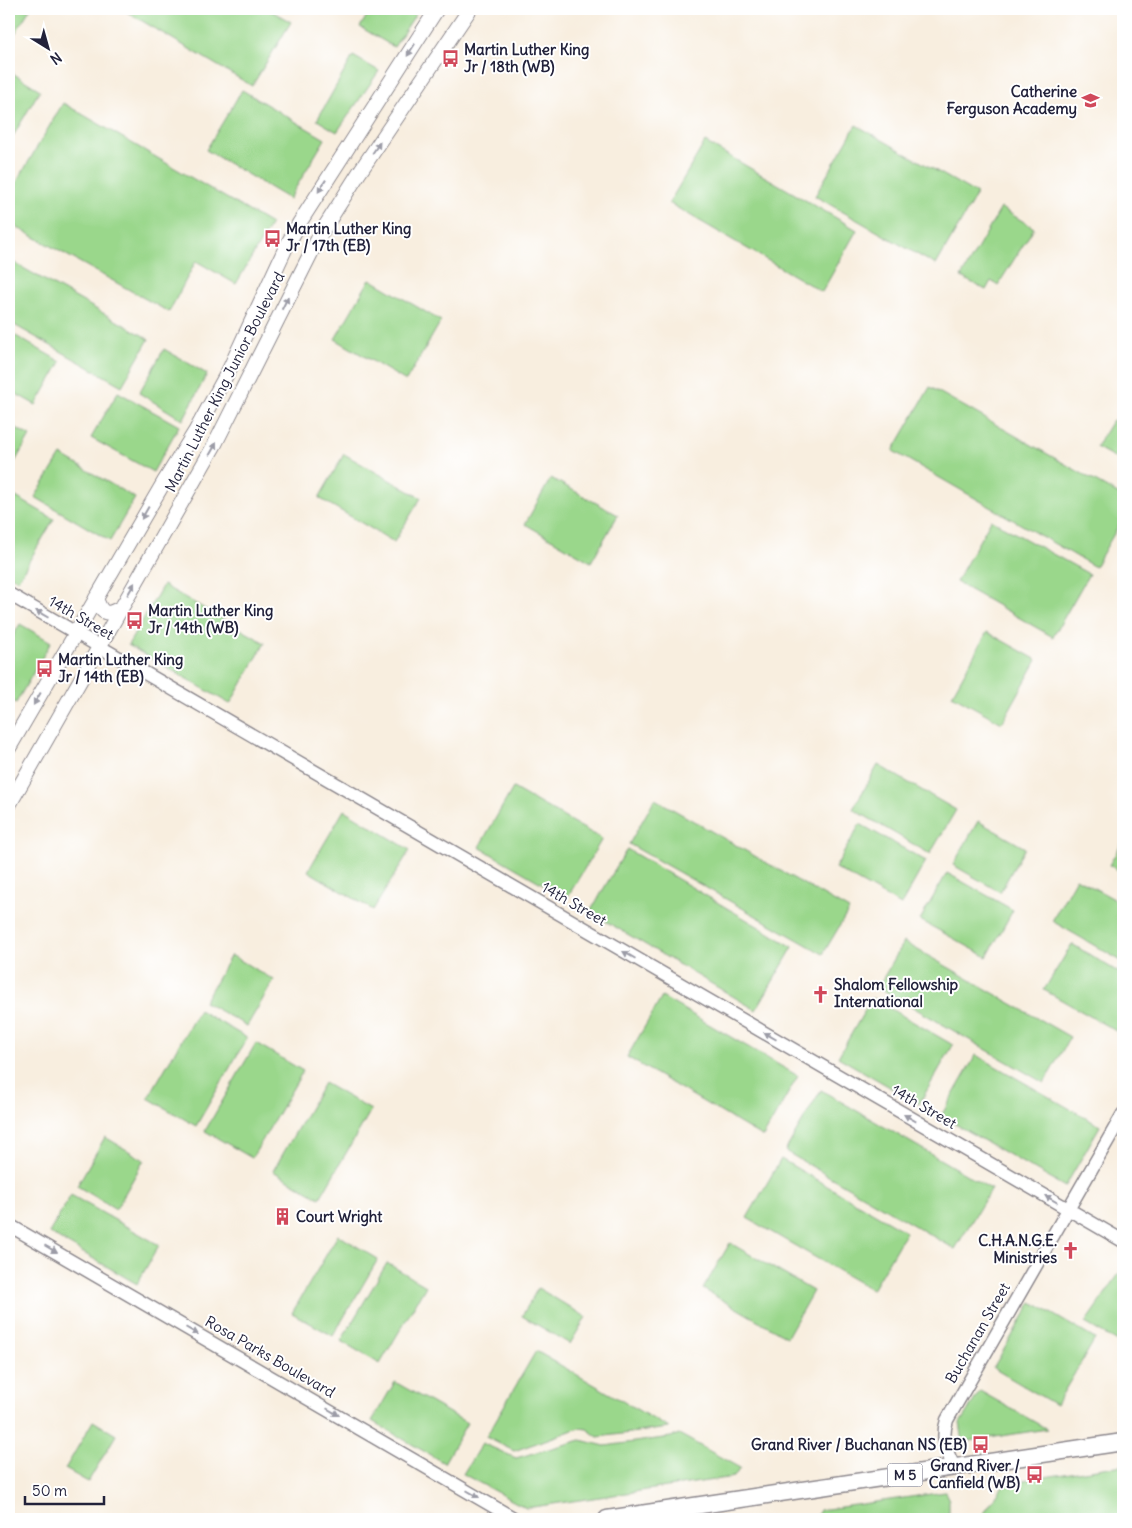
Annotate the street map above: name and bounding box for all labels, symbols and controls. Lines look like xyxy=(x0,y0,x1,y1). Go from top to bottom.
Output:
north arrow xyxy=(22,22,72,72)
place label: Martin Luther King Jr / 18th (WB) xyxy=(464,40,589,77)
one-way arrow xyxy=(406,43,416,57)
text: N xyxy=(47,48,65,68)
bus stop icon: Martin Luther King Jr / 18th (WB) xyxy=(440,49,460,69)
place label: Catherine Ferguson Academy xyxy=(947,82,1077,119)
school or university icon: Catherine Ferguson Academy xyxy=(1081,91,1101,111)
one-way arrow xyxy=(371,141,381,155)
one-way arrow xyxy=(318,180,327,193)
place label: Martin Luther King Jr / 17th (EB) xyxy=(286,219,411,256)
bus stop icon: Martin Luther King Jr / 17th (EB) xyxy=(262,228,282,248)
street label: Martin Luther King Junior Boulevard xyxy=(161,268,289,495)
one-way arrow xyxy=(281,296,289,310)
one-way arrow xyxy=(209,441,217,456)
one-way arrow xyxy=(141,507,150,520)
one-way arrow xyxy=(127,583,136,596)
street label: 14th Street xyxy=(45,591,117,644)
place label: Martin Luther King Jr / 14th (WB) xyxy=(148,601,273,638)
one-way arrow xyxy=(36,609,49,618)
bus stop icon: Martin Luther King Jr / 14th (WB) xyxy=(124,610,144,630)
place label: Martin Luther King Jr / 14th (EB) xyxy=(58,650,183,687)
bus stop icon: Martin Luther King Jr / 14th (EB) xyxy=(34,659,54,679)
one-way arrow xyxy=(33,693,42,706)
street label: 14th Street xyxy=(538,877,610,930)
one-way arrow xyxy=(622,951,636,959)
place label: Shalom Fellowship International xyxy=(834,975,959,1011)
church icon: Shalom Fellowship International xyxy=(810,984,830,1004)
one-way arrow xyxy=(763,1032,776,1041)
street label: 14th Street xyxy=(888,1080,960,1133)
one-way arrow xyxy=(903,1114,918,1122)
one-way arrow xyxy=(1044,1195,1057,1204)
building icon: Court Wright xyxy=(272,1207,292,1227)
place label: Court Wright xyxy=(296,1207,383,1227)
place label: C.H.A.N.G.E. Ministries xyxy=(978,1231,1057,1267)
church icon: C.H.A.N.G.E. Ministries xyxy=(1061,1240,1081,1260)
one-way arrow xyxy=(44,1245,58,1254)
street label: Buchanan Street xyxy=(941,1279,1014,1386)
street label: Rosa Parks Boulevard xyxy=(202,1312,339,1402)
one-way arrow xyxy=(185,1326,198,1335)
one-way arrow xyxy=(326,1407,339,1416)
place label: Grand River / Buchanan NS (EB) xyxy=(751,1435,967,1455)
bus stop icon: Grand River / Buchanan NS (EB) xyxy=(971,1435,991,1455)
place label: Grand River / Canfield (WB) xyxy=(929,1456,1020,1493)
road number: M 5 xyxy=(888,1464,922,1486)
bus stop icon: Grand River / Canfield (WB) xyxy=(1024,1465,1044,1485)
scale bar xyxy=(25,1473,104,1505)
text: 50 m xyxy=(32,1481,67,1500)
one-way arrow xyxy=(466,1490,479,1499)

